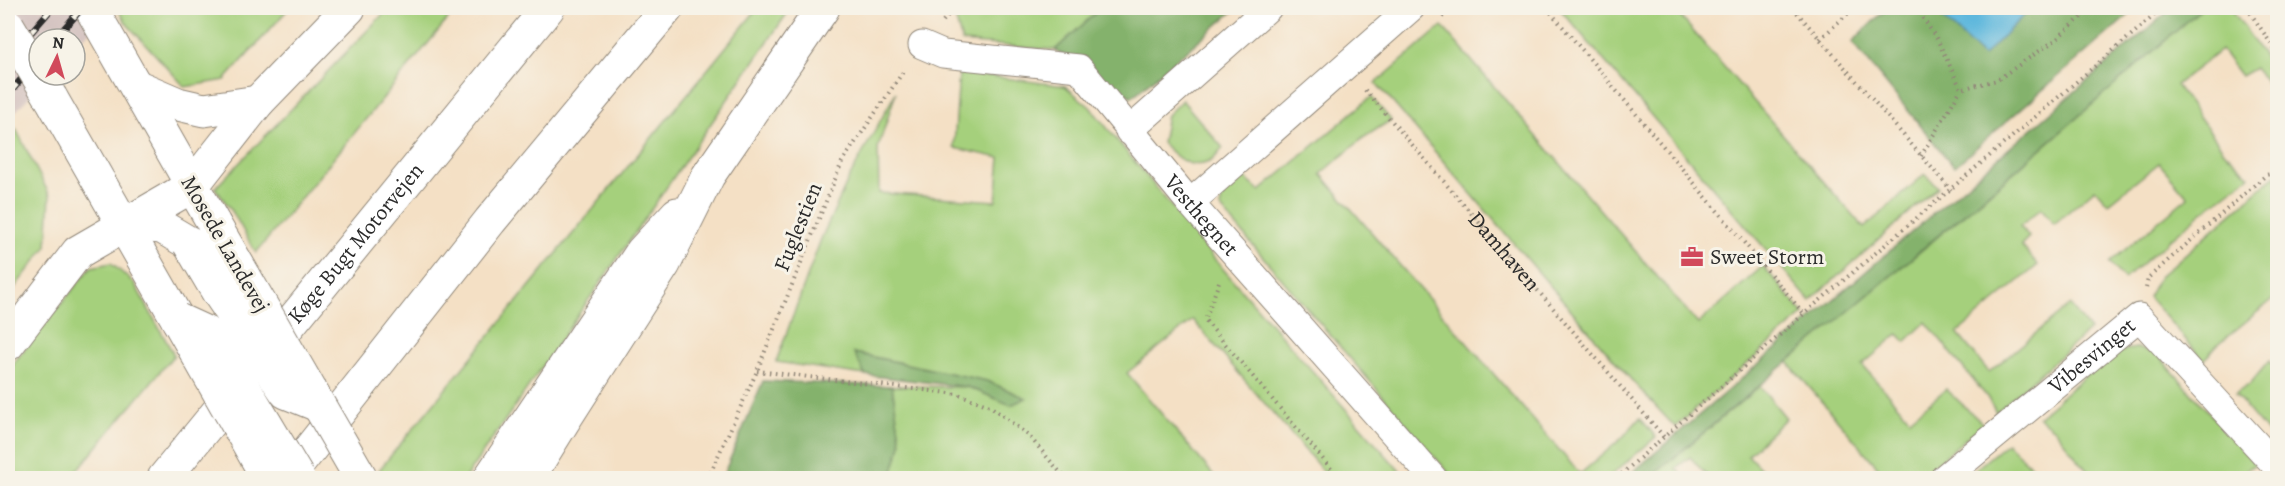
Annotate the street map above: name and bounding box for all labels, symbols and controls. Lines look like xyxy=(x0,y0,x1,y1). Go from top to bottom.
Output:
north arrow xyxy=(27,27,87,87)
text: N xyxy=(51,32,65,55)
street label: Køge Bugt Motorvejen xyxy=(281,156,431,330)
street label: Vesthegnet xyxy=(1157,167,1245,263)
street label: Mosede Landevej xyxy=(174,170,276,318)
street label: Fuglestien xyxy=(767,178,829,276)
street label: Damhaven xyxy=(1461,205,1547,298)
place label: Sweet Storm xyxy=(1710,242,1824,272)
office icon: Sweet Storm xyxy=(1679,244,1705,270)
street label: Vibesvinget xyxy=(2041,311,2142,401)

